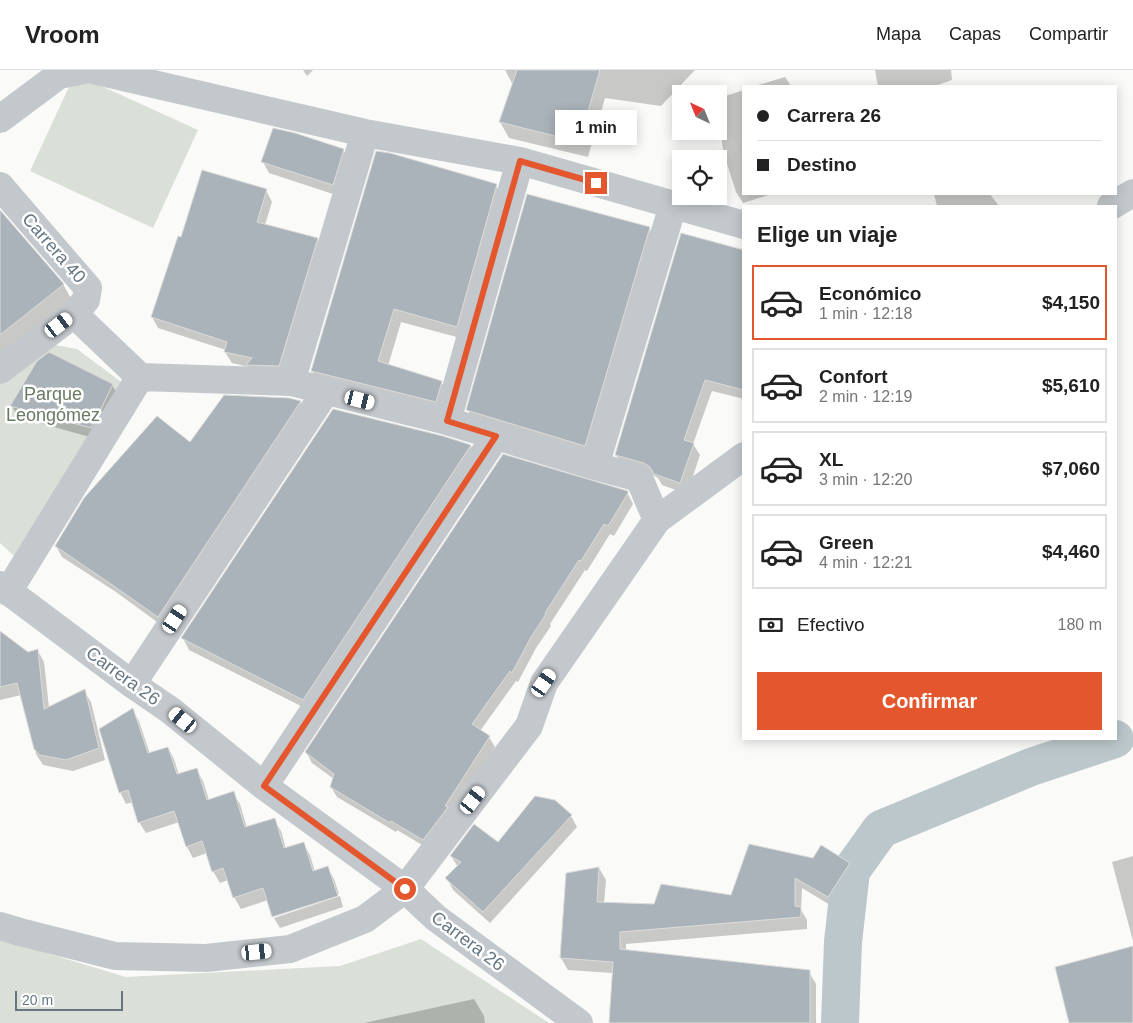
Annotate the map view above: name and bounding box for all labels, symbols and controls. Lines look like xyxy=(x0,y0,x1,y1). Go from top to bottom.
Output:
text: Vroom xyxy=(25,21,100,48)
text: Mapa xyxy=(876,24,921,44)
text: Capas xyxy=(949,24,1001,44)
text: Compartir xyxy=(1029,24,1108,44)
north arrow xyxy=(672,85,728,140)
map controls xyxy=(672,85,727,205)
text: Carrera 26 xyxy=(787,105,881,126)
callout: 1 min xyxy=(555,111,637,146)
text: 1 min xyxy=(575,119,617,136)
button: locate xyxy=(672,150,727,205)
text: Destino xyxy=(787,154,857,175)
route end xyxy=(585,172,607,194)
street label: Carrera 40 xyxy=(18,209,90,287)
text: Elige un viaje xyxy=(757,222,898,247)
icon: car xyxy=(759,280,804,325)
text: Económico xyxy=(819,283,921,304)
text: $4,150 xyxy=(1042,292,1100,313)
text: 1 min · 12:18 xyxy=(819,305,912,322)
car xyxy=(42,310,75,340)
icon: car xyxy=(759,363,804,408)
text: Confort xyxy=(819,366,888,387)
text: $5,610 xyxy=(1042,375,1100,396)
park label: Parque Leongómez xyxy=(6,384,100,425)
text: 2 min · 12:19 xyxy=(819,388,912,405)
car xyxy=(343,389,376,411)
icon: car xyxy=(759,446,804,491)
text: XL xyxy=(819,449,843,470)
text: $7,060 xyxy=(1042,458,1100,479)
text: 3 min · 12:20 xyxy=(819,471,912,488)
icon: car xyxy=(759,529,804,574)
text: Green xyxy=(819,532,874,553)
text: $4,460 xyxy=(1042,541,1100,562)
text: 4 min · 12:21 xyxy=(819,554,912,571)
car xyxy=(160,602,189,636)
icon: cash xyxy=(757,611,785,639)
text: Efectivo xyxy=(797,614,865,635)
text: 180 m xyxy=(1058,616,1102,633)
street label: Carrera 26 xyxy=(82,643,164,709)
car xyxy=(529,666,558,700)
button: Confirmar xyxy=(757,672,1102,730)
car xyxy=(166,705,199,735)
car xyxy=(457,784,488,816)
route start xyxy=(394,878,416,900)
street label: Carrera 26 xyxy=(428,907,508,975)
car xyxy=(241,943,272,961)
scale bar xyxy=(15,988,122,1011)
text: 20 m xyxy=(22,992,53,1008)

